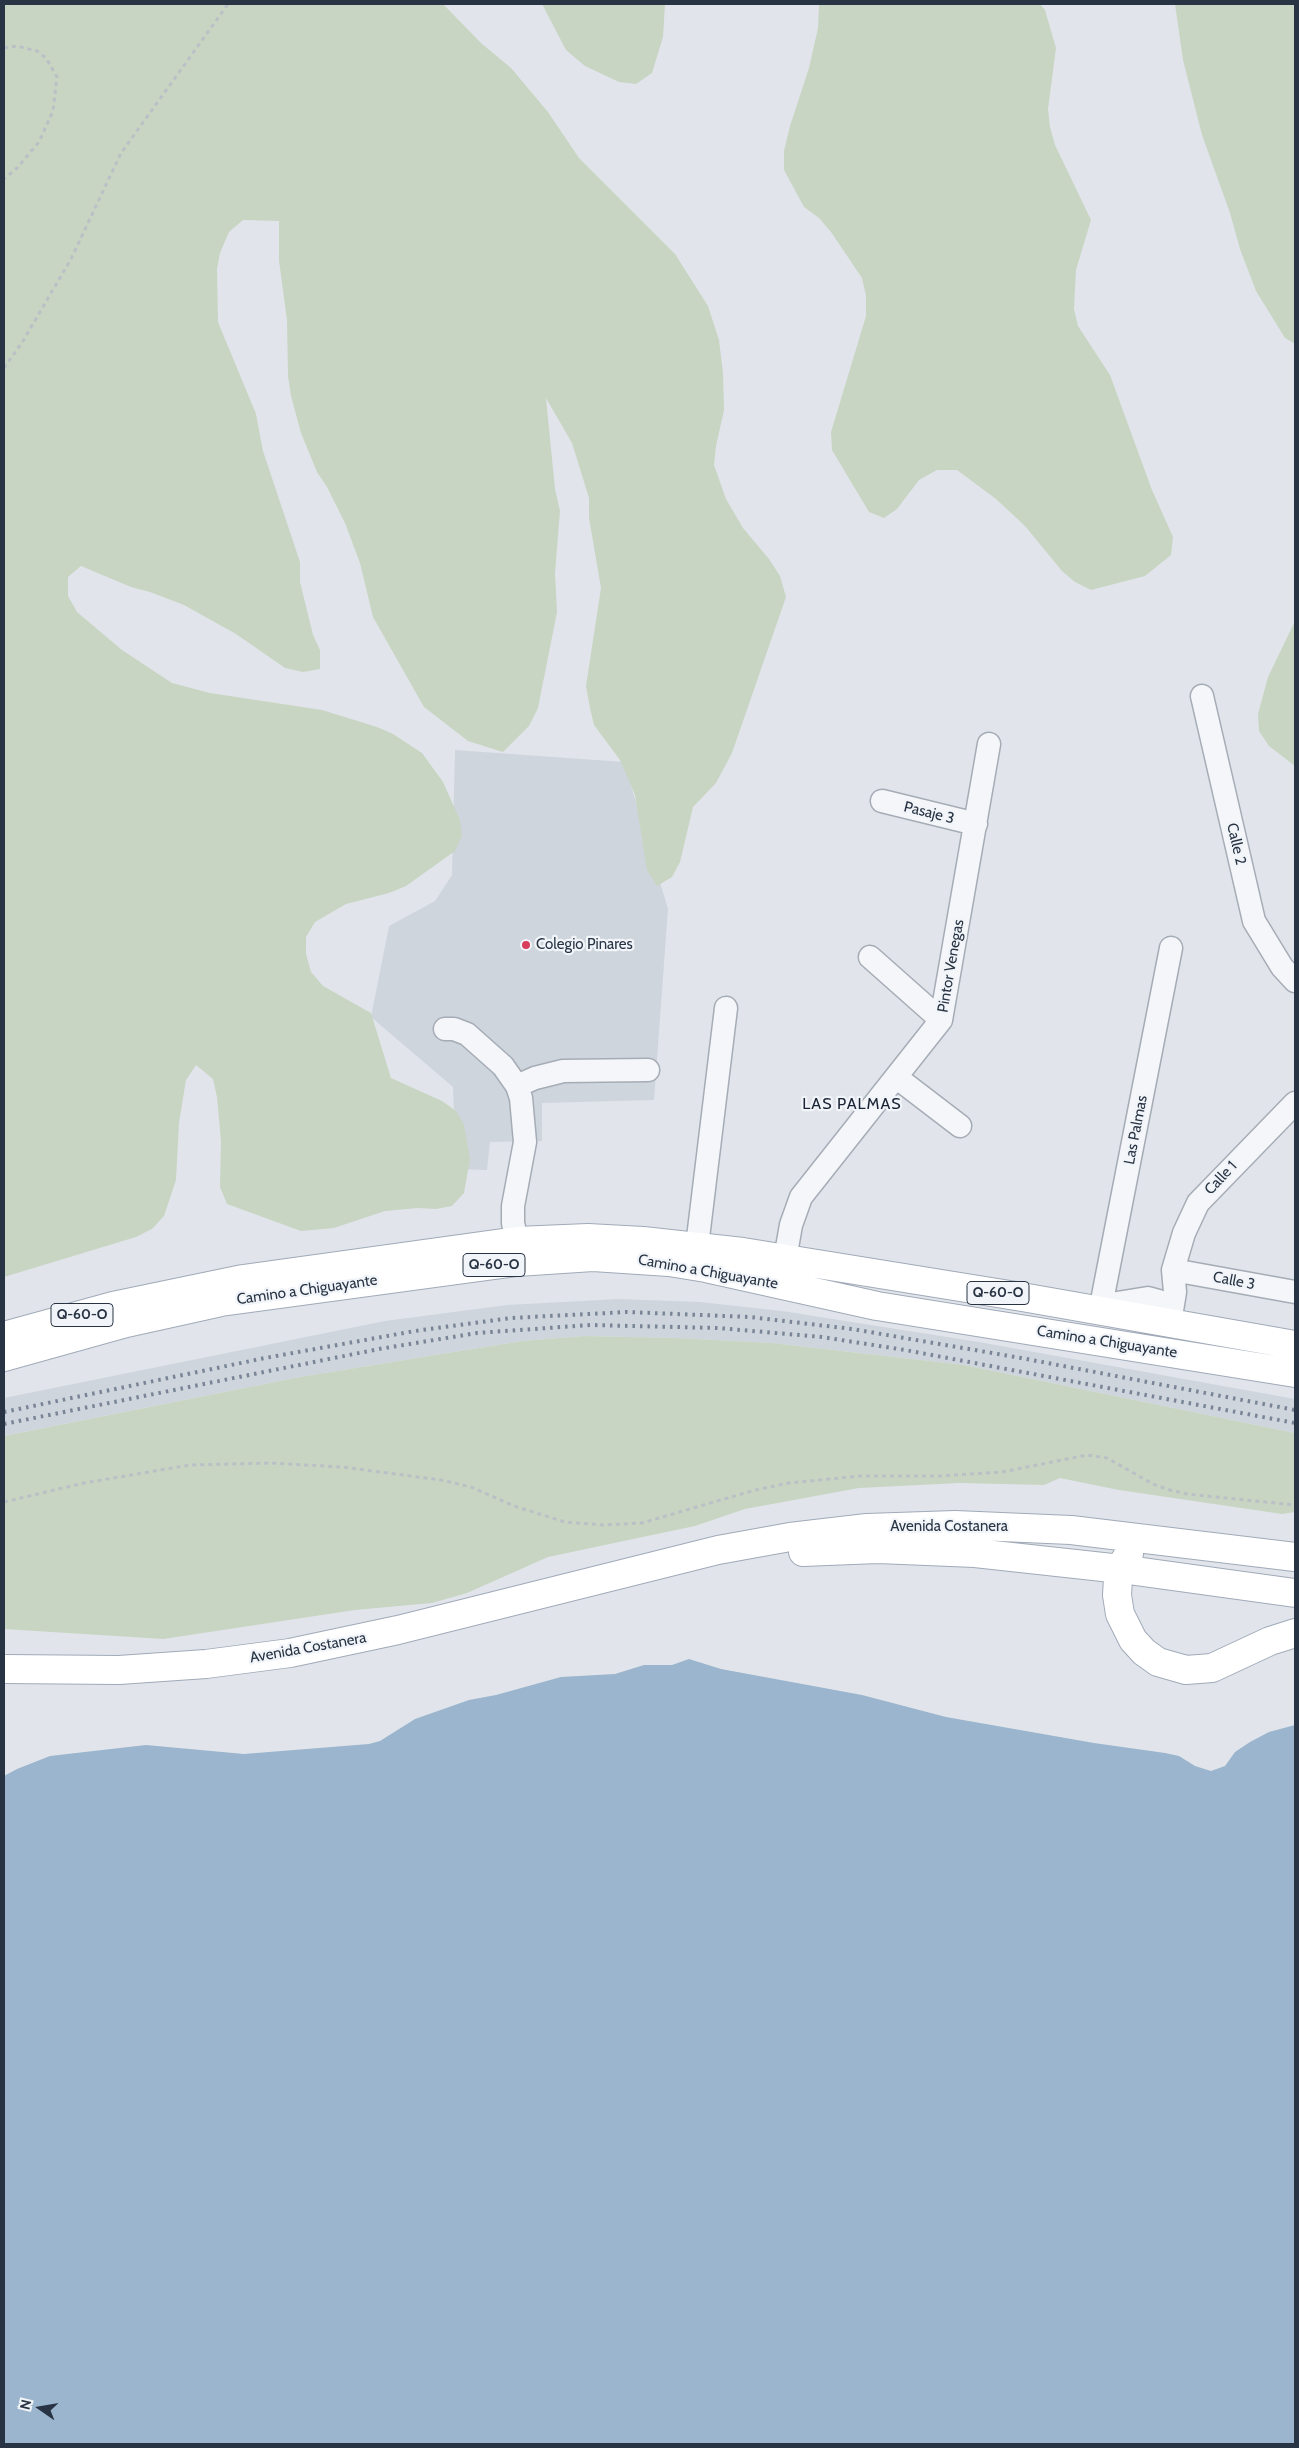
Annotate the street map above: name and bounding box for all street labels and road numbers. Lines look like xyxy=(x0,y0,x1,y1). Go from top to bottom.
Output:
street label: Pasaje 3 xyxy=(902,798,956,828)
street label: Calle 2 xyxy=(1222,821,1250,867)
street label: Pintor Venegas xyxy=(934,918,968,1014)
street label: Las Palmas xyxy=(1120,1094,1152,1166)
street label: Calle 1 xyxy=(1201,1157,1241,1199)
street label: Camino a Chiguayante xyxy=(637,1251,779,1293)
road number: Q-60-O xyxy=(463,1254,525,1276)
street label: Calle 3 xyxy=(1211,1268,1257,1294)
street label: Camino a Chiguayante xyxy=(236,1271,378,1309)
road number: Q-60-O xyxy=(967,1282,1029,1305)
road number: Q-60-O xyxy=(51,1304,113,1326)
street label: Camino a Chiguayante xyxy=(1036,1322,1178,1362)
street label: Avenida Costanera xyxy=(890,1518,1008,1536)
street label: Avenida Costanera xyxy=(248,1629,368,1667)

